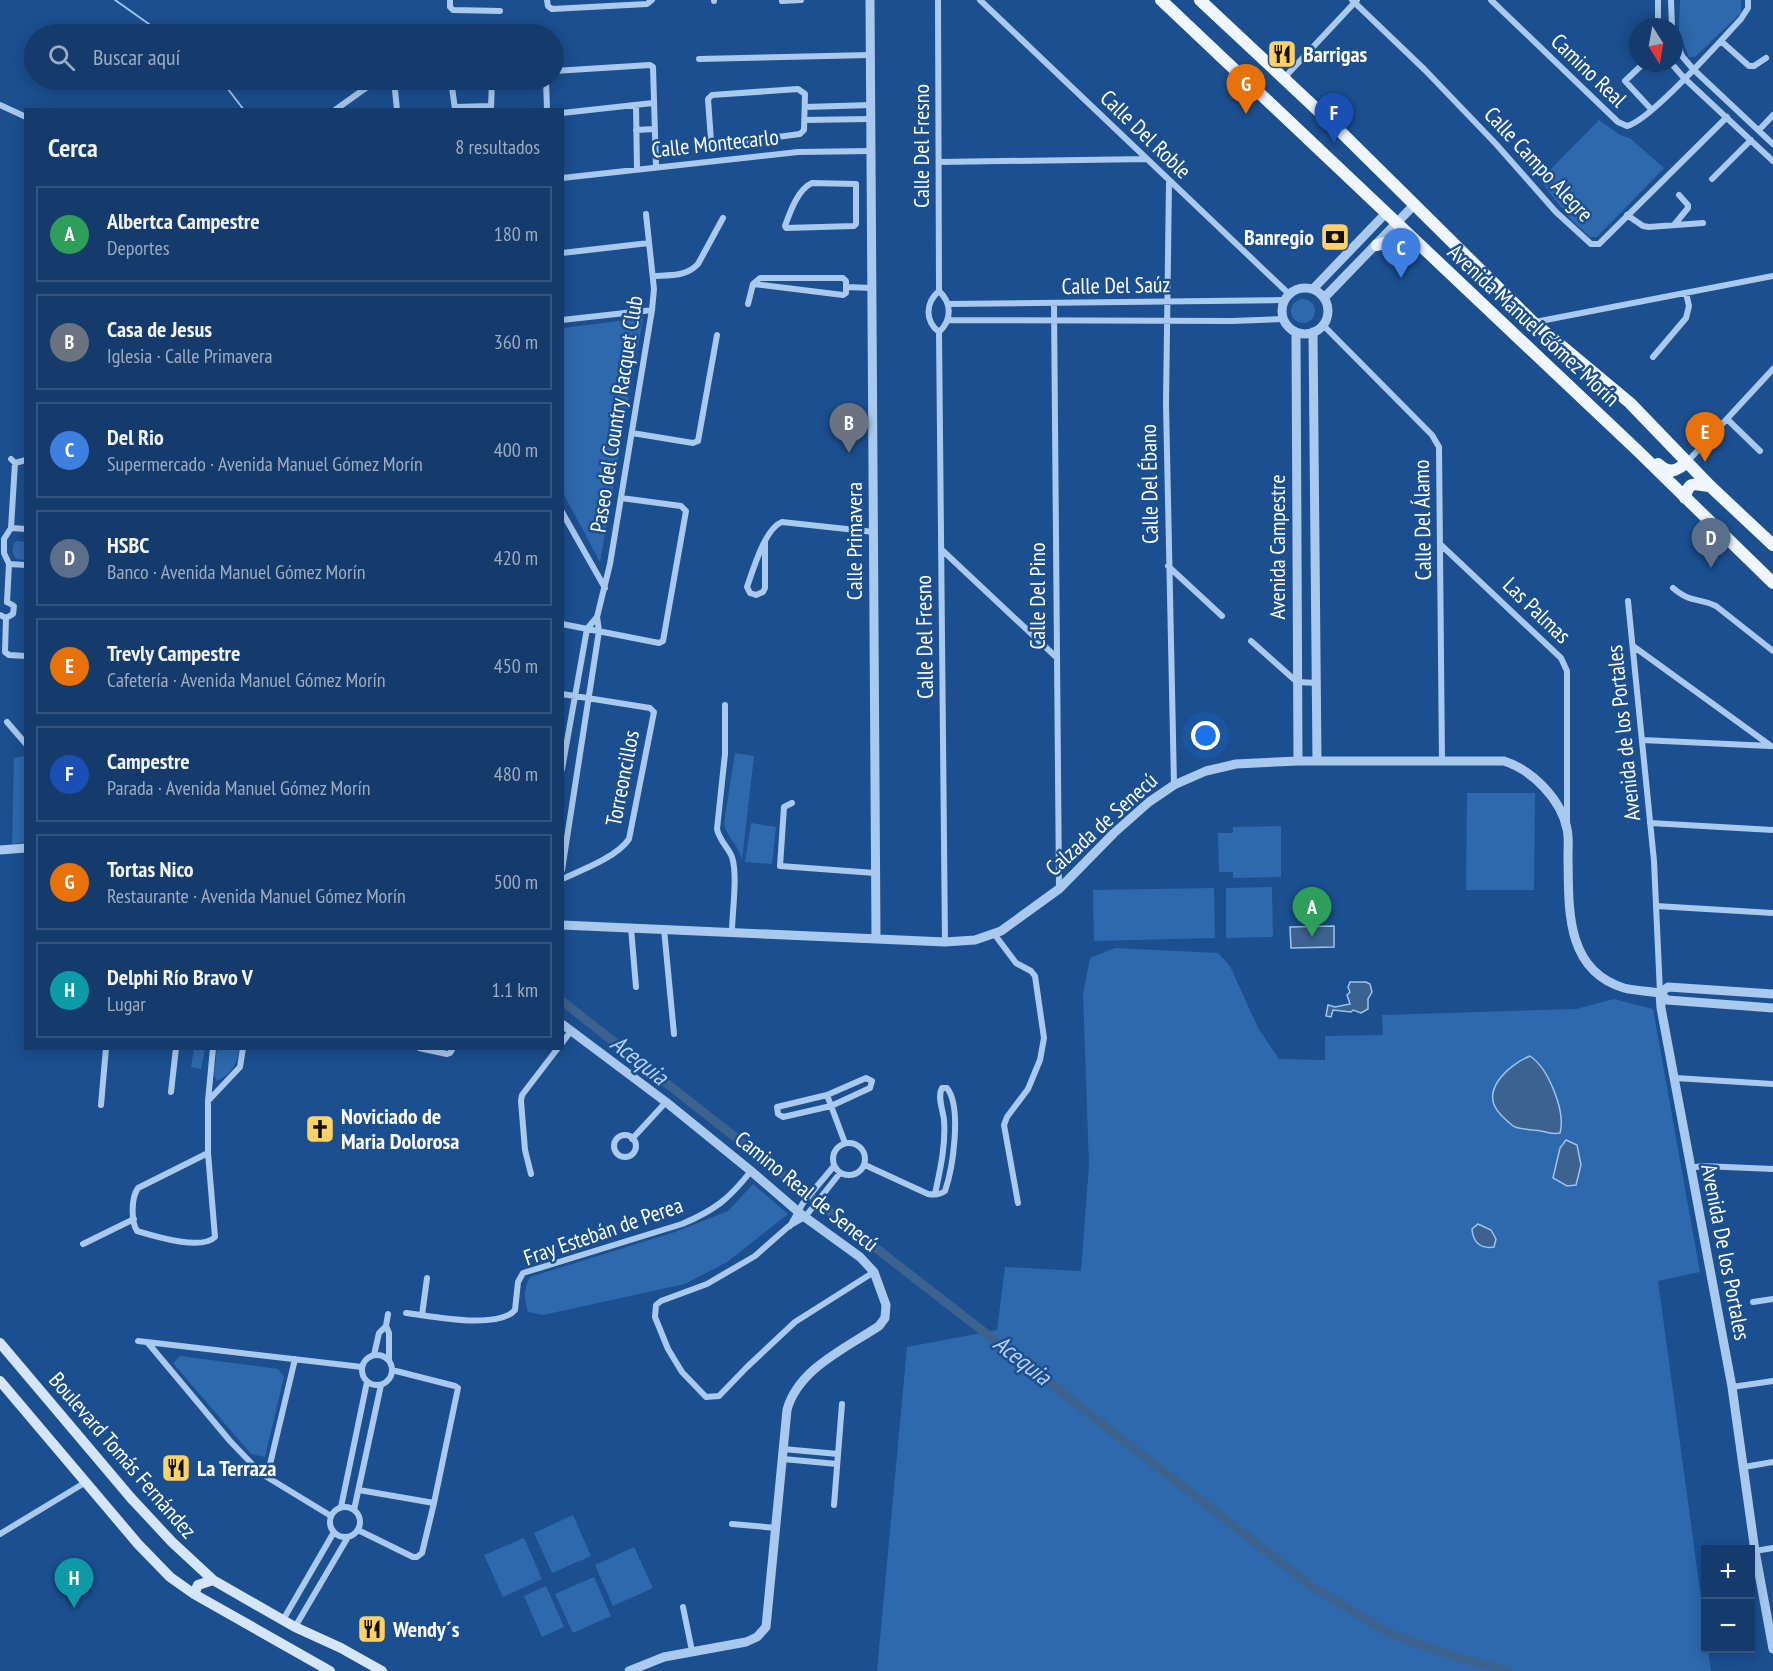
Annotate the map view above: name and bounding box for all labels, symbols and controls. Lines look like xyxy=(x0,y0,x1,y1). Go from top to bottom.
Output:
north arrow xyxy=(1629,18,1683,72)
search box xyxy=(24,24,564,90)
street label: Camino Real xyxy=(1545,27,1633,113)
restaurant icon: Barrigas xyxy=(1266,38,1298,70)
place label: Barrigas xyxy=(1303,40,1368,68)
icon: search xyxy=(45,41,78,74)
text: Buscar aquí xyxy=(93,43,180,71)
pin: G xyxy=(1226,64,1266,114)
street label: Calle Del Fresno xyxy=(907,84,935,208)
street label: Calle Del Roble xyxy=(1095,84,1197,184)
pin: F xyxy=(1314,94,1354,143)
street label: Calle Campo Alegre xyxy=(1478,100,1600,228)
street label: Calle Montecarlo xyxy=(650,122,780,164)
text: Cerca xyxy=(48,131,98,164)
text: 8 resultados xyxy=(455,134,540,160)
text: Albertca Campestre xyxy=(107,207,260,235)
text: A xyxy=(64,221,75,247)
text: 180 m xyxy=(494,221,538,247)
bank icon: Banregio xyxy=(1319,221,1351,253)
place label: Banregio xyxy=(1244,223,1314,251)
pin: C xyxy=(1382,228,1420,278)
text: Deportes xyxy=(107,235,169,261)
street label: Avenida Manuel Gómez Morín xyxy=(1442,238,1626,412)
street label: Calle Del Saúz xyxy=(1061,270,1171,300)
street label: Paseo del Country Racquet Club xyxy=(583,294,649,534)
text: Casa de Jesus xyxy=(107,315,212,343)
text: B xyxy=(65,329,74,355)
text: 360 m xyxy=(494,329,538,355)
text: Iglesia · Calle Primavera xyxy=(107,343,273,369)
pin: B xyxy=(830,404,868,453)
pin: E xyxy=(1686,412,1724,462)
text: Del Rio xyxy=(107,423,164,451)
street label: Calle Del Ébano xyxy=(1134,424,1164,544)
text: C xyxy=(65,437,74,463)
text: 400 m xyxy=(494,437,538,463)
text: Supermercado · Avenida Manuel Gómez Morín xyxy=(107,451,423,477)
street label: Calle Del Álamo xyxy=(1407,459,1437,581)
street label: Avenida Campestre xyxy=(1263,475,1291,619)
street label: Calle Primavera xyxy=(840,482,868,600)
pin: D xyxy=(1692,518,1730,568)
text: HSBC xyxy=(107,531,149,559)
street label: Calle Del Pino xyxy=(1023,543,1051,649)
text: D xyxy=(64,545,75,571)
text: 420 m xyxy=(494,545,538,571)
text: Banco · Avenida Manuel Gómez Morín xyxy=(107,559,366,585)
street label: Las Palmas xyxy=(1497,571,1577,649)
street label: Calle Del Fresno xyxy=(909,575,939,699)
text: Trevly Campestre xyxy=(107,639,240,667)
street label: Avenida de los Portales xyxy=(1600,644,1646,822)
text: E xyxy=(65,653,74,679)
text: 450 m xyxy=(494,653,538,679)
text: Cafetería · Avenida Manuel Gómez Morín xyxy=(107,667,386,693)
your location xyxy=(1191,721,1220,750)
street label: Torreoncillos xyxy=(599,728,645,828)
text: Campestre xyxy=(107,747,190,775)
text: F xyxy=(65,761,74,787)
text: 480 m xyxy=(494,761,538,787)
street label: Calzada de Senecú xyxy=(1039,766,1163,882)
text: Parada · Avenida Manuel Gómez Morín xyxy=(107,775,371,801)
text: Tortas Nico xyxy=(107,855,194,883)
text: G xyxy=(64,869,75,895)
text: 500 m xyxy=(494,869,538,895)
text: Restaurante · Avenida Manuel Gómez Morín xyxy=(107,883,406,909)
pin: A xyxy=(1292,888,1332,937)
text: Delphi Río Bravo V xyxy=(107,963,253,991)
text: H xyxy=(64,977,75,1003)
text: 1.1 km xyxy=(491,977,538,1003)
text: Lugar xyxy=(107,991,146,1017)
water label: Acequia xyxy=(604,1028,675,1093)
place label: Noviciado de Maria Dolorosa xyxy=(341,1102,459,1155)
church icon: Noviciado de Maria Dolorosa xyxy=(304,1113,336,1145)
street label: Camino Real de Senecú xyxy=(730,1125,884,1257)
street label: Avenida De los Portales xyxy=(1695,1162,1757,1342)
street label: Fray Estebán de Perea xyxy=(520,1191,686,1271)
water label: Acequia xyxy=(987,1328,1058,1393)
street label: Boulevard Tomás Fernández xyxy=(43,1366,203,1544)
restaurant icon: La Terraza xyxy=(160,1452,192,1484)
place label: La Terraza xyxy=(197,1454,276,1482)
map controls xyxy=(1701,1545,1755,1653)
button: + xyxy=(1701,1545,1755,1599)
pin: H xyxy=(54,1558,94,1608)
button: − xyxy=(1701,1599,1755,1653)
restaurant icon: Wendy´s xyxy=(356,1613,388,1645)
place label: Wendy´s xyxy=(392,1615,460,1643)

